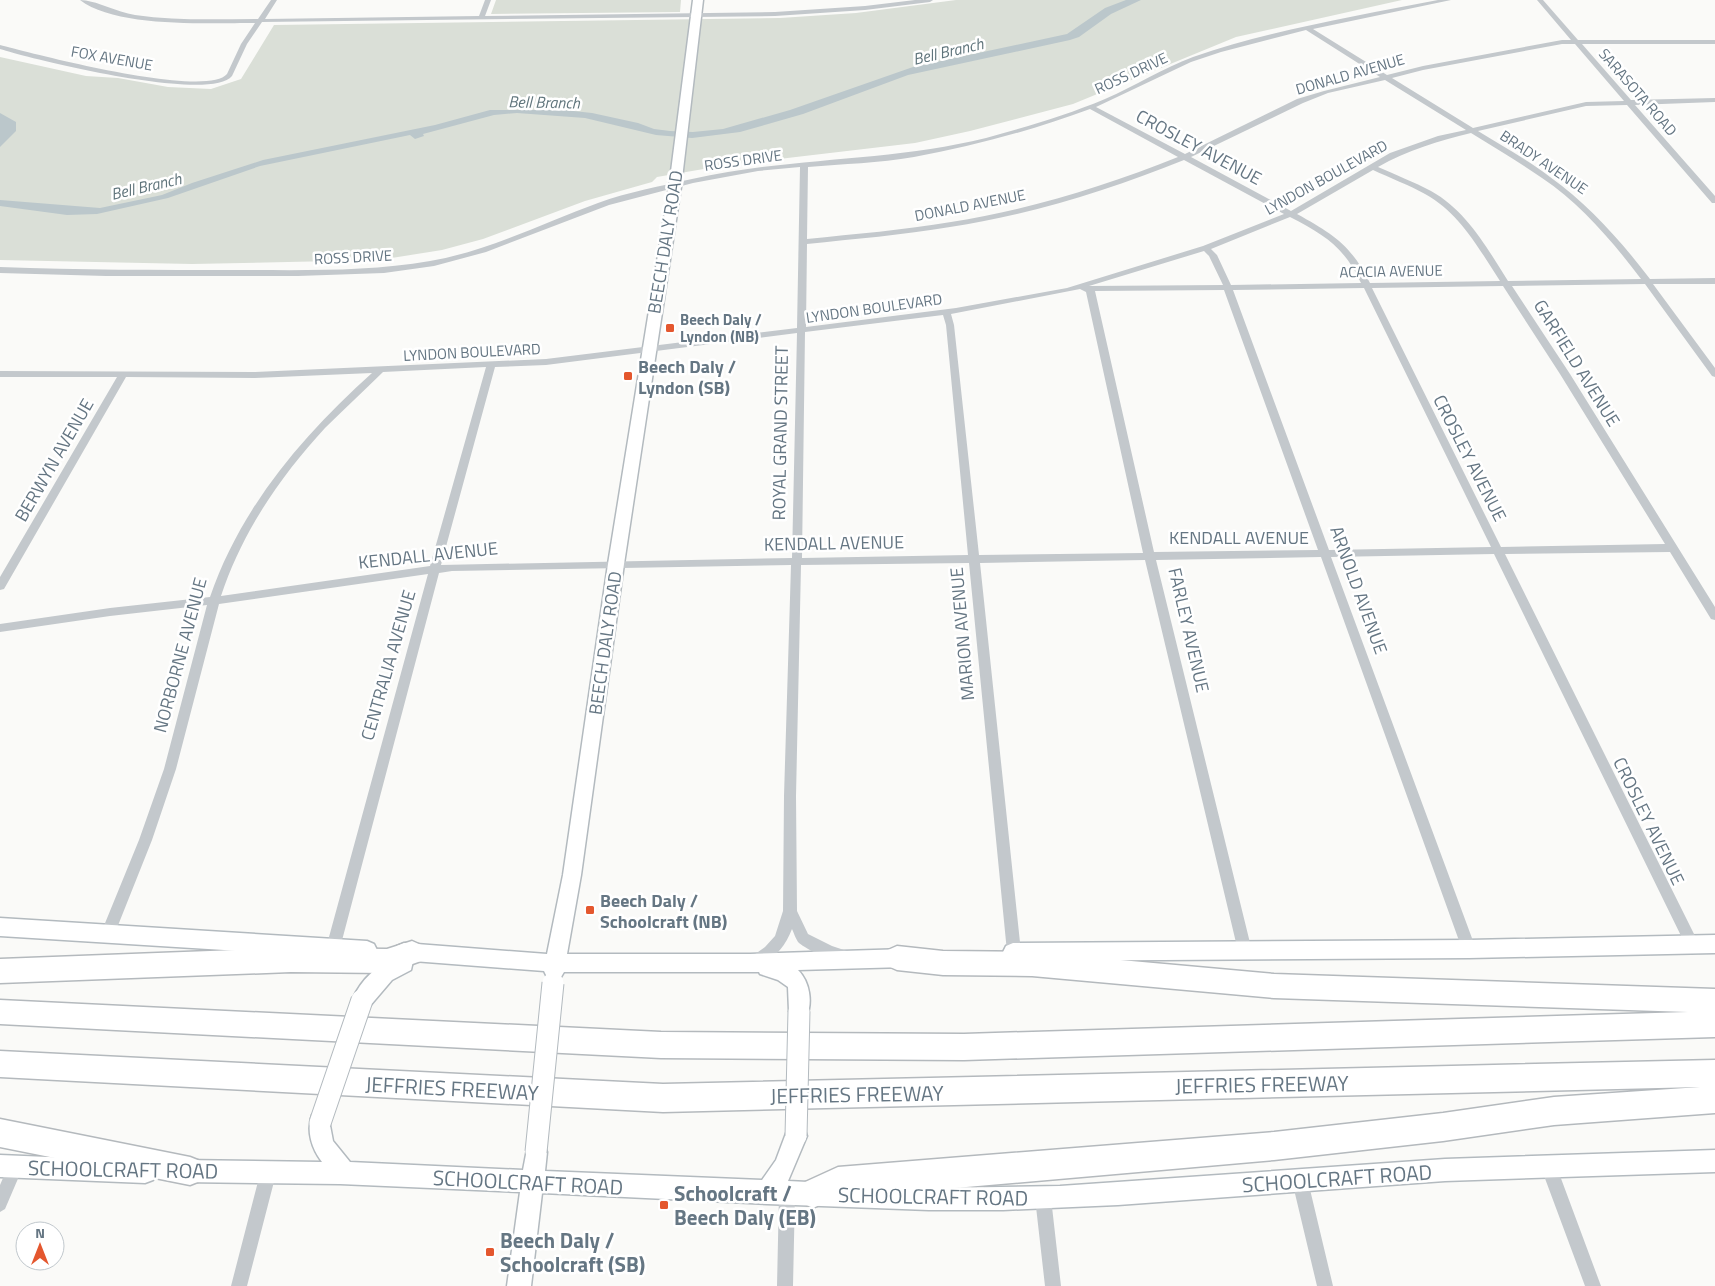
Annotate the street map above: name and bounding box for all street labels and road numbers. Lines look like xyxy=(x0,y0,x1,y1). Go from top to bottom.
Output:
street label: FOX AVENUE xyxy=(69,39,155,77)
street label: SARASOTA ROAD xyxy=(1593,43,1683,141)
street label: ROSS DRIVE xyxy=(1091,46,1171,100)
street label: DONALD AVENUE xyxy=(1293,47,1407,101)
street label: CROSLEY AVENUE xyxy=(1131,102,1267,192)
street label: BRADY AVENUE xyxy=(1495,124,1593,200)
street label: LYNDON BOULEVARD xyxy=(1260,134,1392,220)
street label: ROSS DRIVE xyxy=(703,143,783,177)
street label: BEECH DALY ROAD xyxy=(640,168,690,316)
street label: DONALD AVENUE xyxy=(913,183,1027,227)
street label: ROSS DRIVE xyxy=(313,243,393,271)
street label: ACACIA AVENUE xyxy=(1339,259,1443,283)
street label: LYNDON BOULEVARD xyxy=(804,287,944,329)
street label: GARFIELD AVENUE xyxy=(1527,294,1627,432)
street label: LYNDON BOULEVARD xyxy=(403,337,541,367)
street label: ROYAL GRAND STREET xyxy=(765,345,795,521)
street label: CROSLEY AVENUE xyxy=(1426,390,1514,526)
street label: BERWYN AVENUE xyxy=(8,393,100,527)
street label: ARNOLD AVENUE xyxy=(1323,522,1395,658)
street label: KENDALL AVENUE xyxy=(1169,524,1309,551)
street label: KENDALL AVENUE xyxy=(764,528,904,558)
street label: KENDALL AVENUE xyxy=(357,534,499,576)
street label: FARLEY AVENUE xyxy=(1162,565,1216,695)
street label: MARION AVENUE xyxy=(943,566,981,702)
street label: BEECH DALY ROAD xyxy=(582,570,628,716)
street label: NORBORNE AVENUE xyxy=(146,574,214,736)
street label: CENTRALIA AVENUE xyxy=(354,587,422,743)
street label: CROSLEY AVENUE xyxy=(1606,753,1692,889)
street label: JEFFRIES FREEWAY xyxy=(1175,1066,1350,1102)
street label: JEFFRIES FREEWAY xyxy=(364,1067,540,1109)
street label: JEFFRIES FREEWAY xyxy=(770,1076,945,1112)
street label: SCHOOLCRAFT ROAD xyxy=(27,1151,219,1187)
street label: SCHOOLCRAFT ROAD xyxy=(1241,1155,1433,1201)
street label: SCHOOLCRAFT ROAD xyxy=(432,1161,624,1203)
street label: SCHOOLCRAFT ROAD xyxy=(837,1178,1029,1214)

